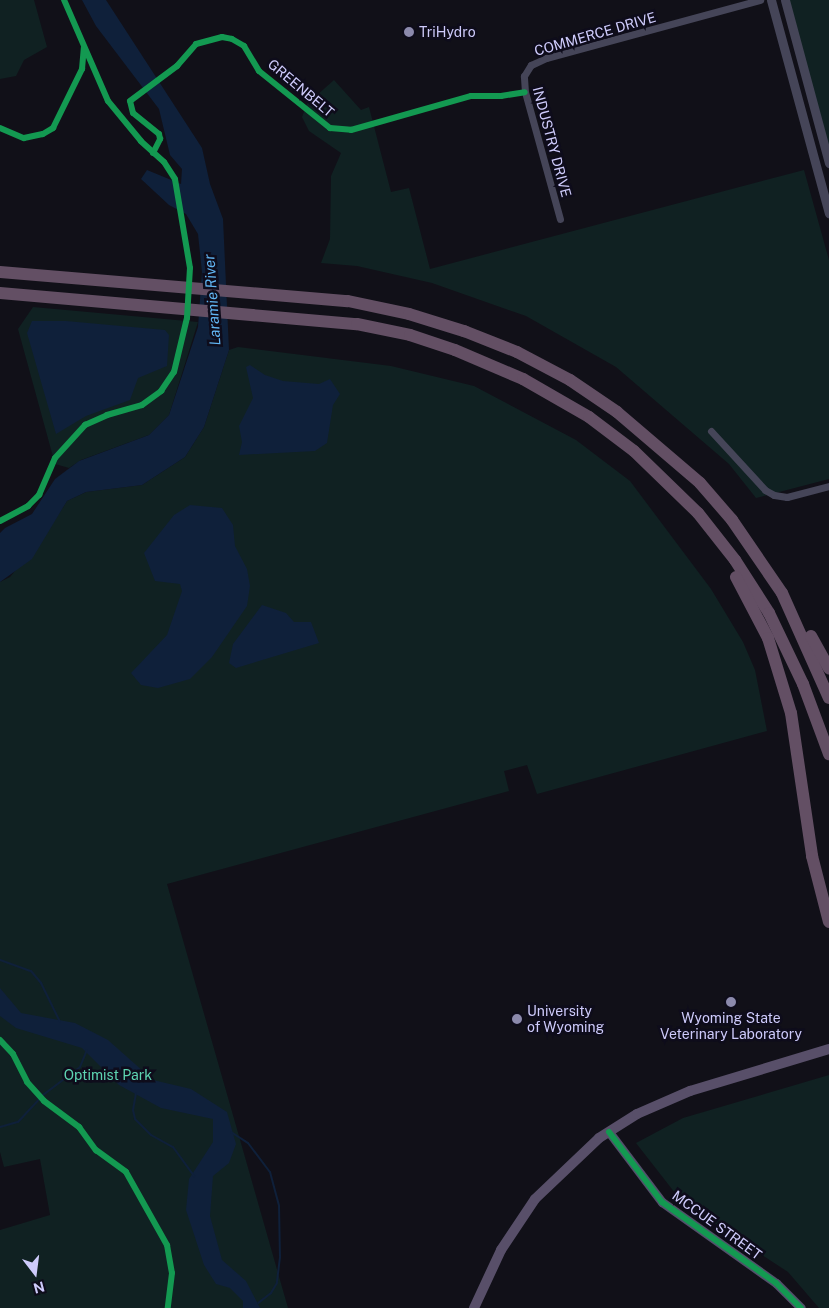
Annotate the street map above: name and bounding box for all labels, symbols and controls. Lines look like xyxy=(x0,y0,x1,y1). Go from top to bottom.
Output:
street label: COMMERCE DRIVE xyxy=(532,9,658,59)
place label: TriHydro xyxy=(419,24,476,40)
marker: TriHydro xyxy=(403,26,415,38)
street label: GREENBELT xyxy=(265,55,337,121)
street label: INDUSTRY DRIVE xyxy=(529,85,575,199)
water label: Laramie River xyxy=(200,254,224,346)
marker: Wyoming State Veterinary Laboratory xyxy=(725,996,737,1008)
place label: University of Wyoming xyxy=(527,1003,605,1036)
place label: Wyoming State Veterinary Laboratory xyxy=(660,1010,802,1042)
marker: University of Wyoming xyxy=(511,1013,523,1025)
park label: Optimist Park xyxy=(64,1067,152,1083)
street label: MCCUE STREET xyxy=(669,1187,765,1263)
north arrow xyxy=(10,1248,60,1298)
text: N xyxy=(32,1278,46,1297)

